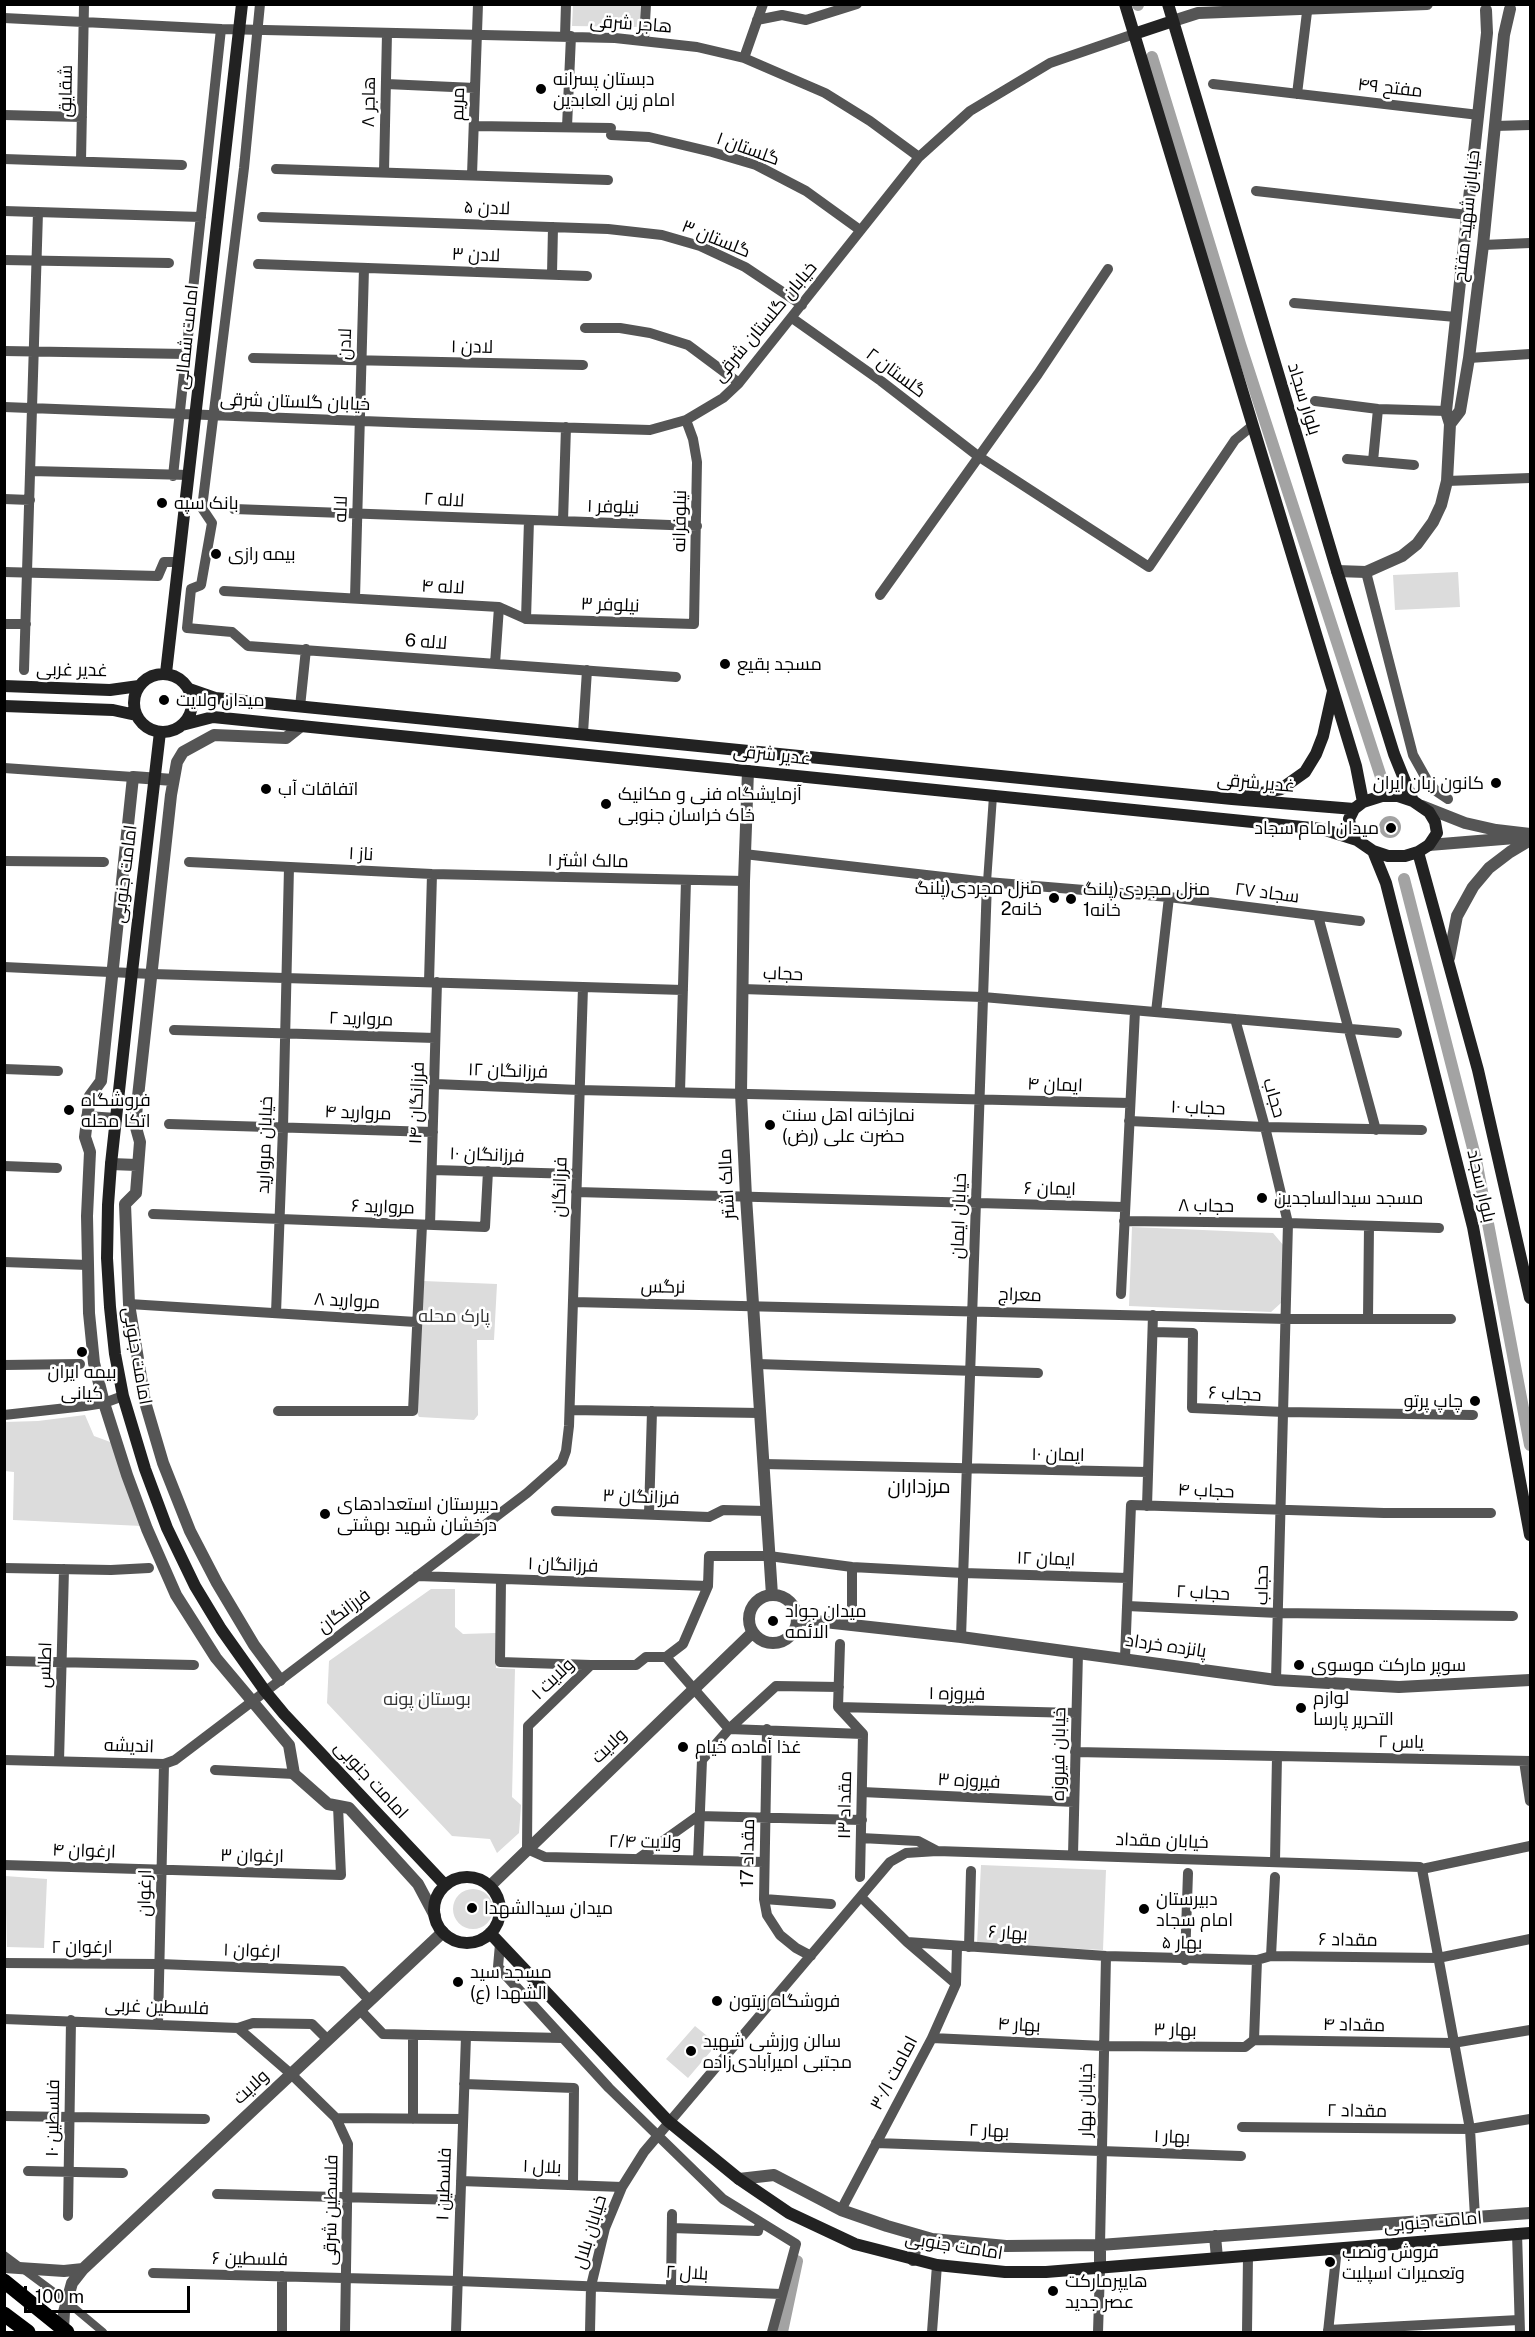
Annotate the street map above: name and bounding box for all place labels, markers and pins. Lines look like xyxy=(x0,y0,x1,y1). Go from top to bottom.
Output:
place label: دبستان پسرانه امام زین العابدین xyxy=(553,68,675,110)
marker: دبستان پسرانه امام زین العابدین xyxy=(534,82,548,96)
place label: بانک سپه xyxy=(174,492,239,514)
marker: بانک سپه xyxy=(155,496,169,510)
place label: بیمه رازی xyxy=(228,543,295,565)
marker: بیمه رازی xyxy=(209,547,223,561)
place label: مسجد بقیع xyxy=(737,653,822,675)
marker: مسجد بقیع xyxy=(718,657,732,671)
place label: میدان ولایت xyxy=(176,689,265,711)
marker: میدان ولایت xyxy=(157,693,171,707)
place label: کانون زبان ایران xyxy=(1373,772,1484,794)
marker: کانون زبان ایران xyxy=(1489,776,1503,790)
place label: اتفاقات آب xyxy=(278,778,358,800)
marker: اتفاقات آب xyxy=(259,782,273,796)
place label: آزمایشگاه فنی و مکانیک خاک خراسان جنوبی xyxy=(618,783,802,826)
marker: آزمایشگاه فنی و مکانیک خاک خراسان جنوبی xyxy=(599,797,613,811)
place label: میدان امام سجاد xyxy=(1254,817,1379,839)
marker: میدان امام سجاد xyxy=(1384,821,1398,835)
place label: منزل مجردی(پلنگ خانه2 xyxy=(915,877,1042,920)
place label: منزل مجردی(پلنگ خانه1 xyxy=(1083,878,1210,920)
marker: منزل مجردی(پلنگ خانه2 xyxy=(1047,891,1061,905)
marker: منزل مجردی(پلنگ خانه1 xyxy=(1064,892,1078,906)
place label: فروشگاه اتکا محله xyxy=(81,1089,151,1132)
marker: فروشگاه اتکا محله xyxy=(62,1103,76,1117)
place label: نمازخانه اهل سنت حضرت علی (رض) xyxy=(782,1104,915,1146)
marker: نمازخانه اهل سنت حضرت علی (رض) xyxy=(763,1118,777,1132)
place label: مسجد سیدالساجدین xyxy=(1274,1187,1423,1209)
marker: مسجد سیدالساجدین xyxy=(1255,1191,1269,1205)
marker: بیمه ایران کیانی xyxy=(75,1345,89,1359)
place label: بیمه ایران کیانی xyxy=(48,1361,116,1404)
place label: چاپ پرتو xyxy=(1404,1390,1463,1412)
marker: چاپ پرتو xyxy=(1468,1394,1482,1408)
place label: دبیرستان استعدادهای درخشان شهید بهشتی xyxy=(337,1493,498,1536)
marker: دبیرستان استعدادهای درخشان شهید بهشتی xyxy=(318,1507,332,1521)
place label: میدان جواد الائمه xyxy=(785,1600,867,1642)
marker: میدان جواد الائمه xyxy=(766,1614,780,1628)
place label: سوپر مارکت موسوی xyxy=(1311,1654,1466,1676)
marker: سوپر مارکت موسوی xyxy=(1292,1658,1306,1672)
place label: لوازم التحریر پارسا xyxy=(1313,1687,1394,1730)
marker: لوازم التحریر پارسا xyxy=(1294,1701,1308,1715)
place label: غذا آماده خیام xyxy=(695,1736,802,1758)
marker: غذا آماده خیام xyxy=(676,1740,690,1754)
place label: دبیرستان امام سجاد xyxy=(1156,1888,1233,1930)
place label: میدان سیدالشهدا xyxy=(484,1897,613,1919)
marker: میدان سیدالشهدا xyxy=(465,1901,479,1915)
marker: دبیرستان امام سجاد xyxy=(1137,1902,1151,1916)
place label: مسجد سید الشهدا (ع) xyxy=(470,1961,552,2004)
marker: مسجد سید الشهدا (ع) xyxy=(451,1975,465,1989)
place label: فروشگاه زیتون xyxy=(729,1990,840,2012)
marker: فروشگاه زیتون xyxy=(710,1994,724,2008)
place label: سالن ورزشی شهید مجتبی امیرآبادی‌زاده xyxy=(703,2030,852,2072)
marker: سالن ورزشی شهید مجتبی امیرآبادی‌زاده xyxy=(684,2044,698,2058)
place label: فروش ونصب وتعمیرات اسپلیت xyxy=(1342,2241,1465,2284)
marker: فروش ونصب وتعمیرات اسپلیت xyxy=(1323,2255,1337,2269)
place label: هایپرمارکت عصر جدید xyxy=(1065,2270,1148,2312)
marker: هایپرمارکت عصر جدید xyxy=(1046,2284,1060,2298)

